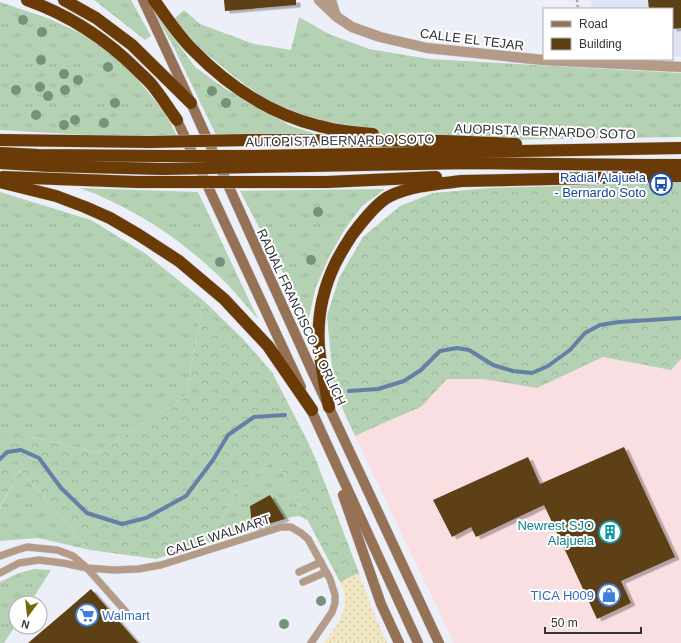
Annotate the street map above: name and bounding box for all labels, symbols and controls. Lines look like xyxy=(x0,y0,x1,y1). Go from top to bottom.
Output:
legend xyxy=(543,8,673,60)
text: Road xyxy=(579,17,608,31)
street label: CALLE EL TEJAR xyxy=(419,26,525,53)
text: Building xyxy=(579,37,622,51)
street label: AUOPISTA BERNARDO SOTO xyxy=(454,121,636,142)
street label: AUTOPISTA BERNARDO SOTO xyxy=(245,131,435,150)
place label: Radial Alajuela - Bernardo Soto xyxy=(554,170,647,200)
bus stop icon: Radial Alajuela - Bernardo Soto xyxy=(648,171,674,197)
street label: RADIAL FRANCISCO J. ORLICH xyxy=(254,227,349,408)
street label: CALLE WALMART xyxy=(164,511,272,559)
place label: Newrest SJO Alajuela xyxy=(517,518,595,548)
building icon: Newrest SJO Alajuela xyxy=(597,519,623,545)
shop icon: TICA H009 xyxy=(596,582,622,608)
place label: TICA H009 xyxy=(530,588,594,603)
north arrow xyxy=(8,595,48,635)
supermarket icon: Walmart xyxy=(74,602,100,628)
place label: Walmart xyxy=(102,608,150,623)
scale bar xyxy=(545,609,641,635)
text: 50 m xyxy=(551,616,578,630)
text: N xyxy=(20,618,31,631)

